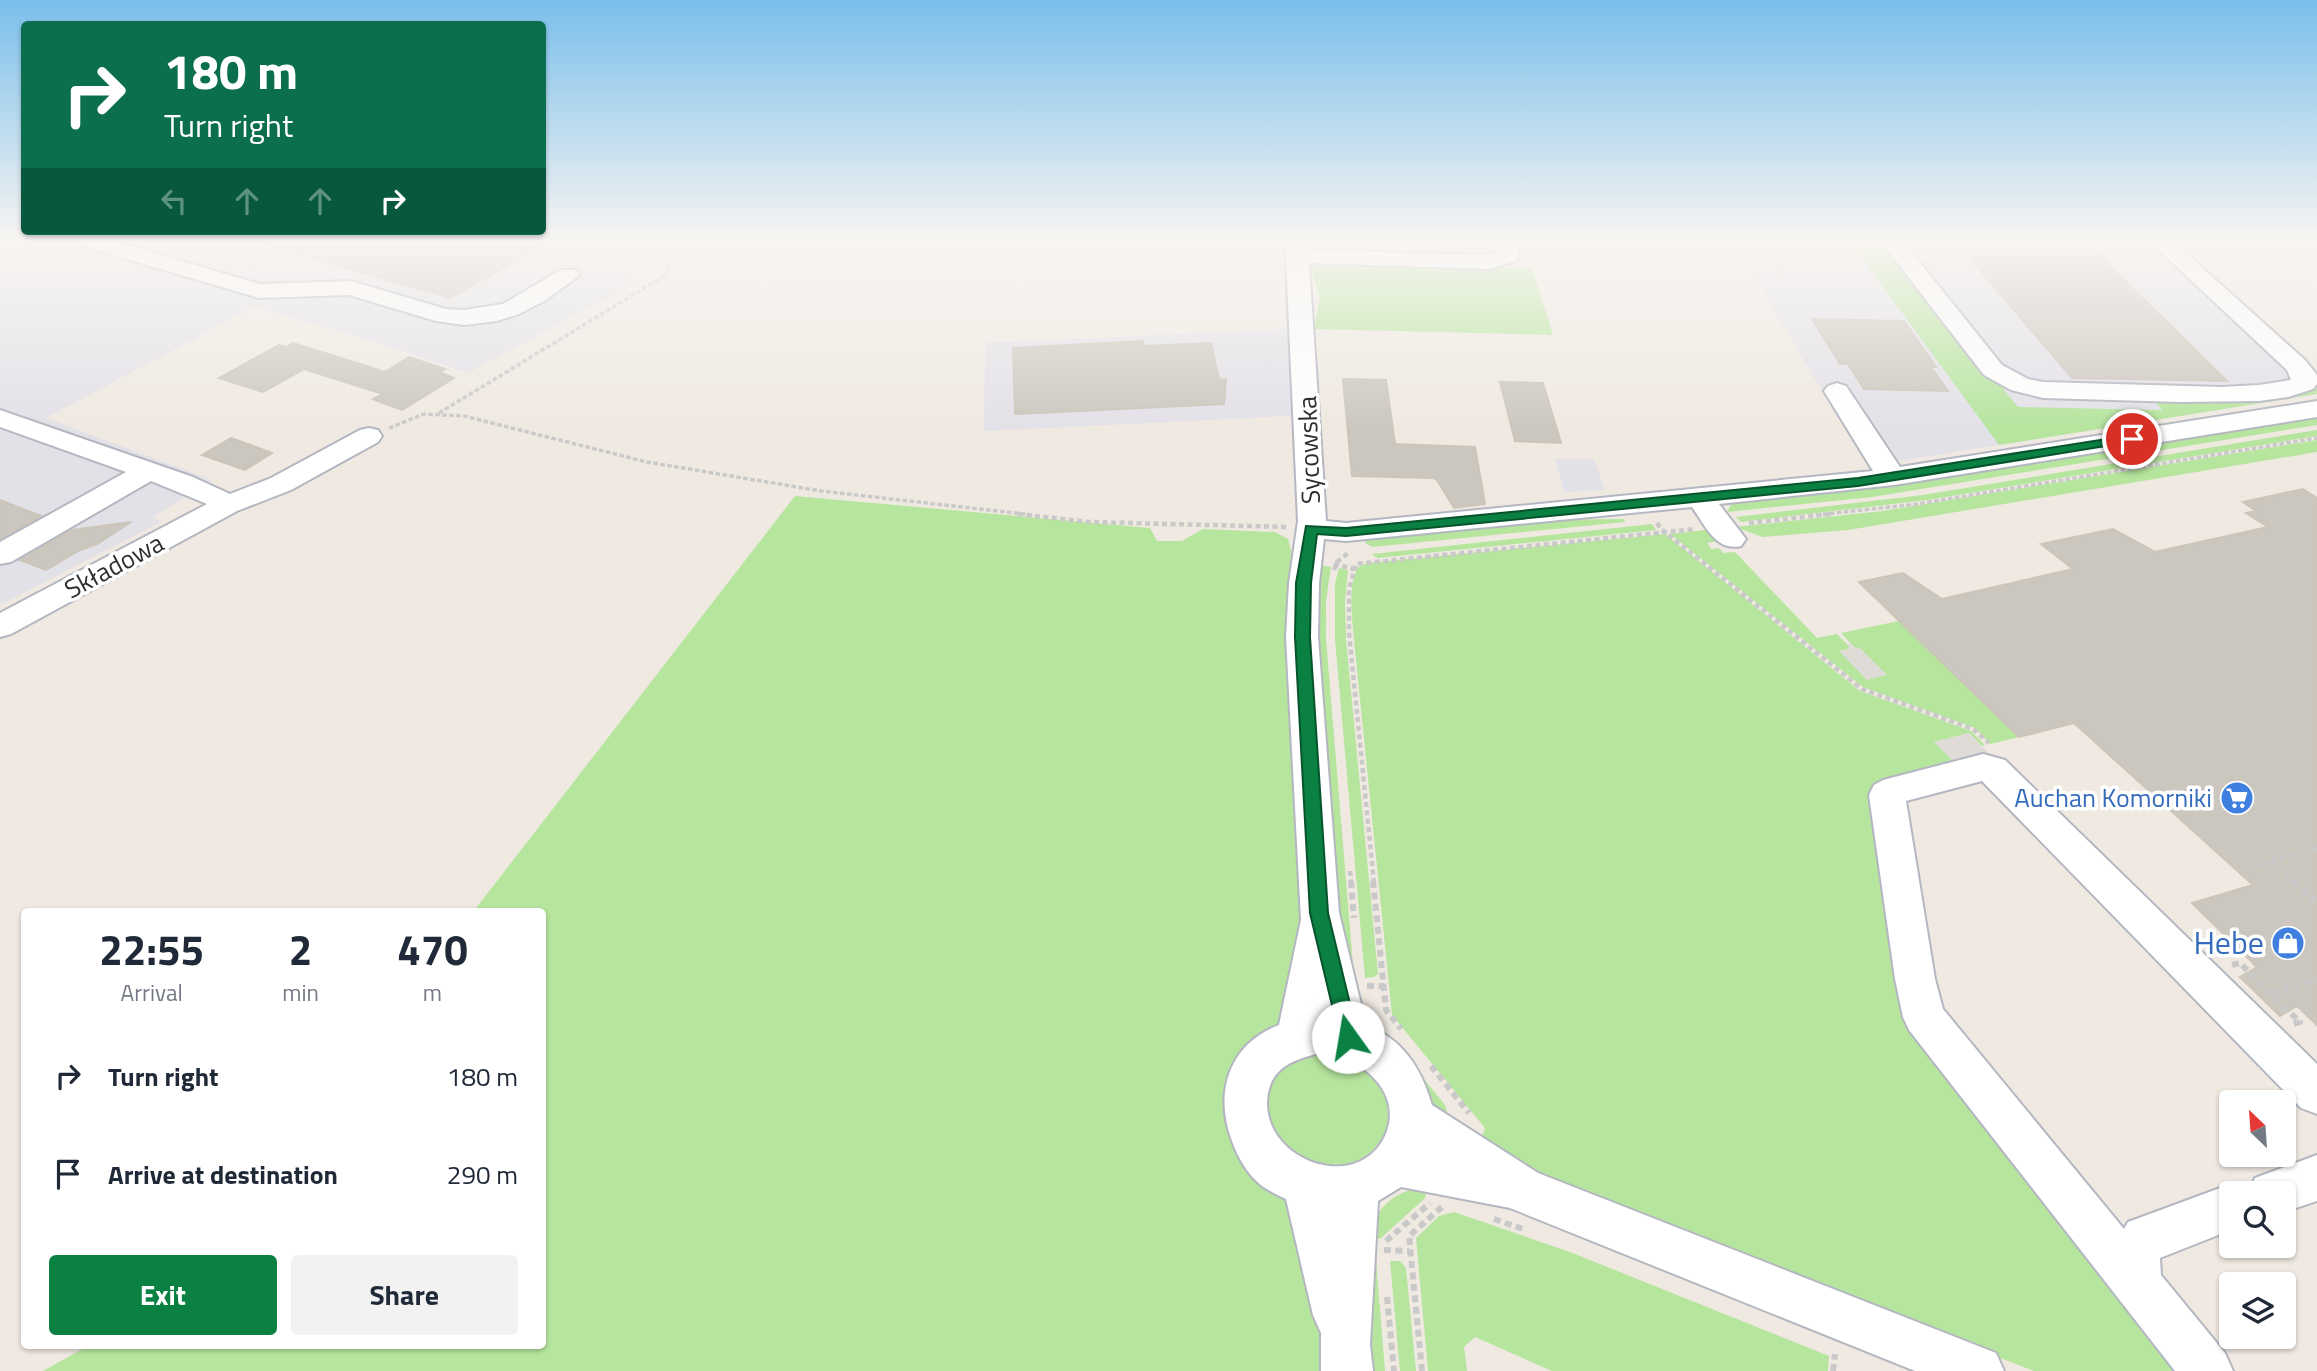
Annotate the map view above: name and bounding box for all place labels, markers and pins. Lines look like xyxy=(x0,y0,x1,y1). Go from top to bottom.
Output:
pin xyxy=(2102,409,2162,469)
place label: Auchan Komorniki xyxy=(2014,778,2212,817)
supermarket icon: Auchan Komorniki xyxy=(2218,779,2256,817)
place label: Hebe xyxy=(2193,918,2264,966)
shop icon: Hebe xyxy=(2269,924,2307,962)

